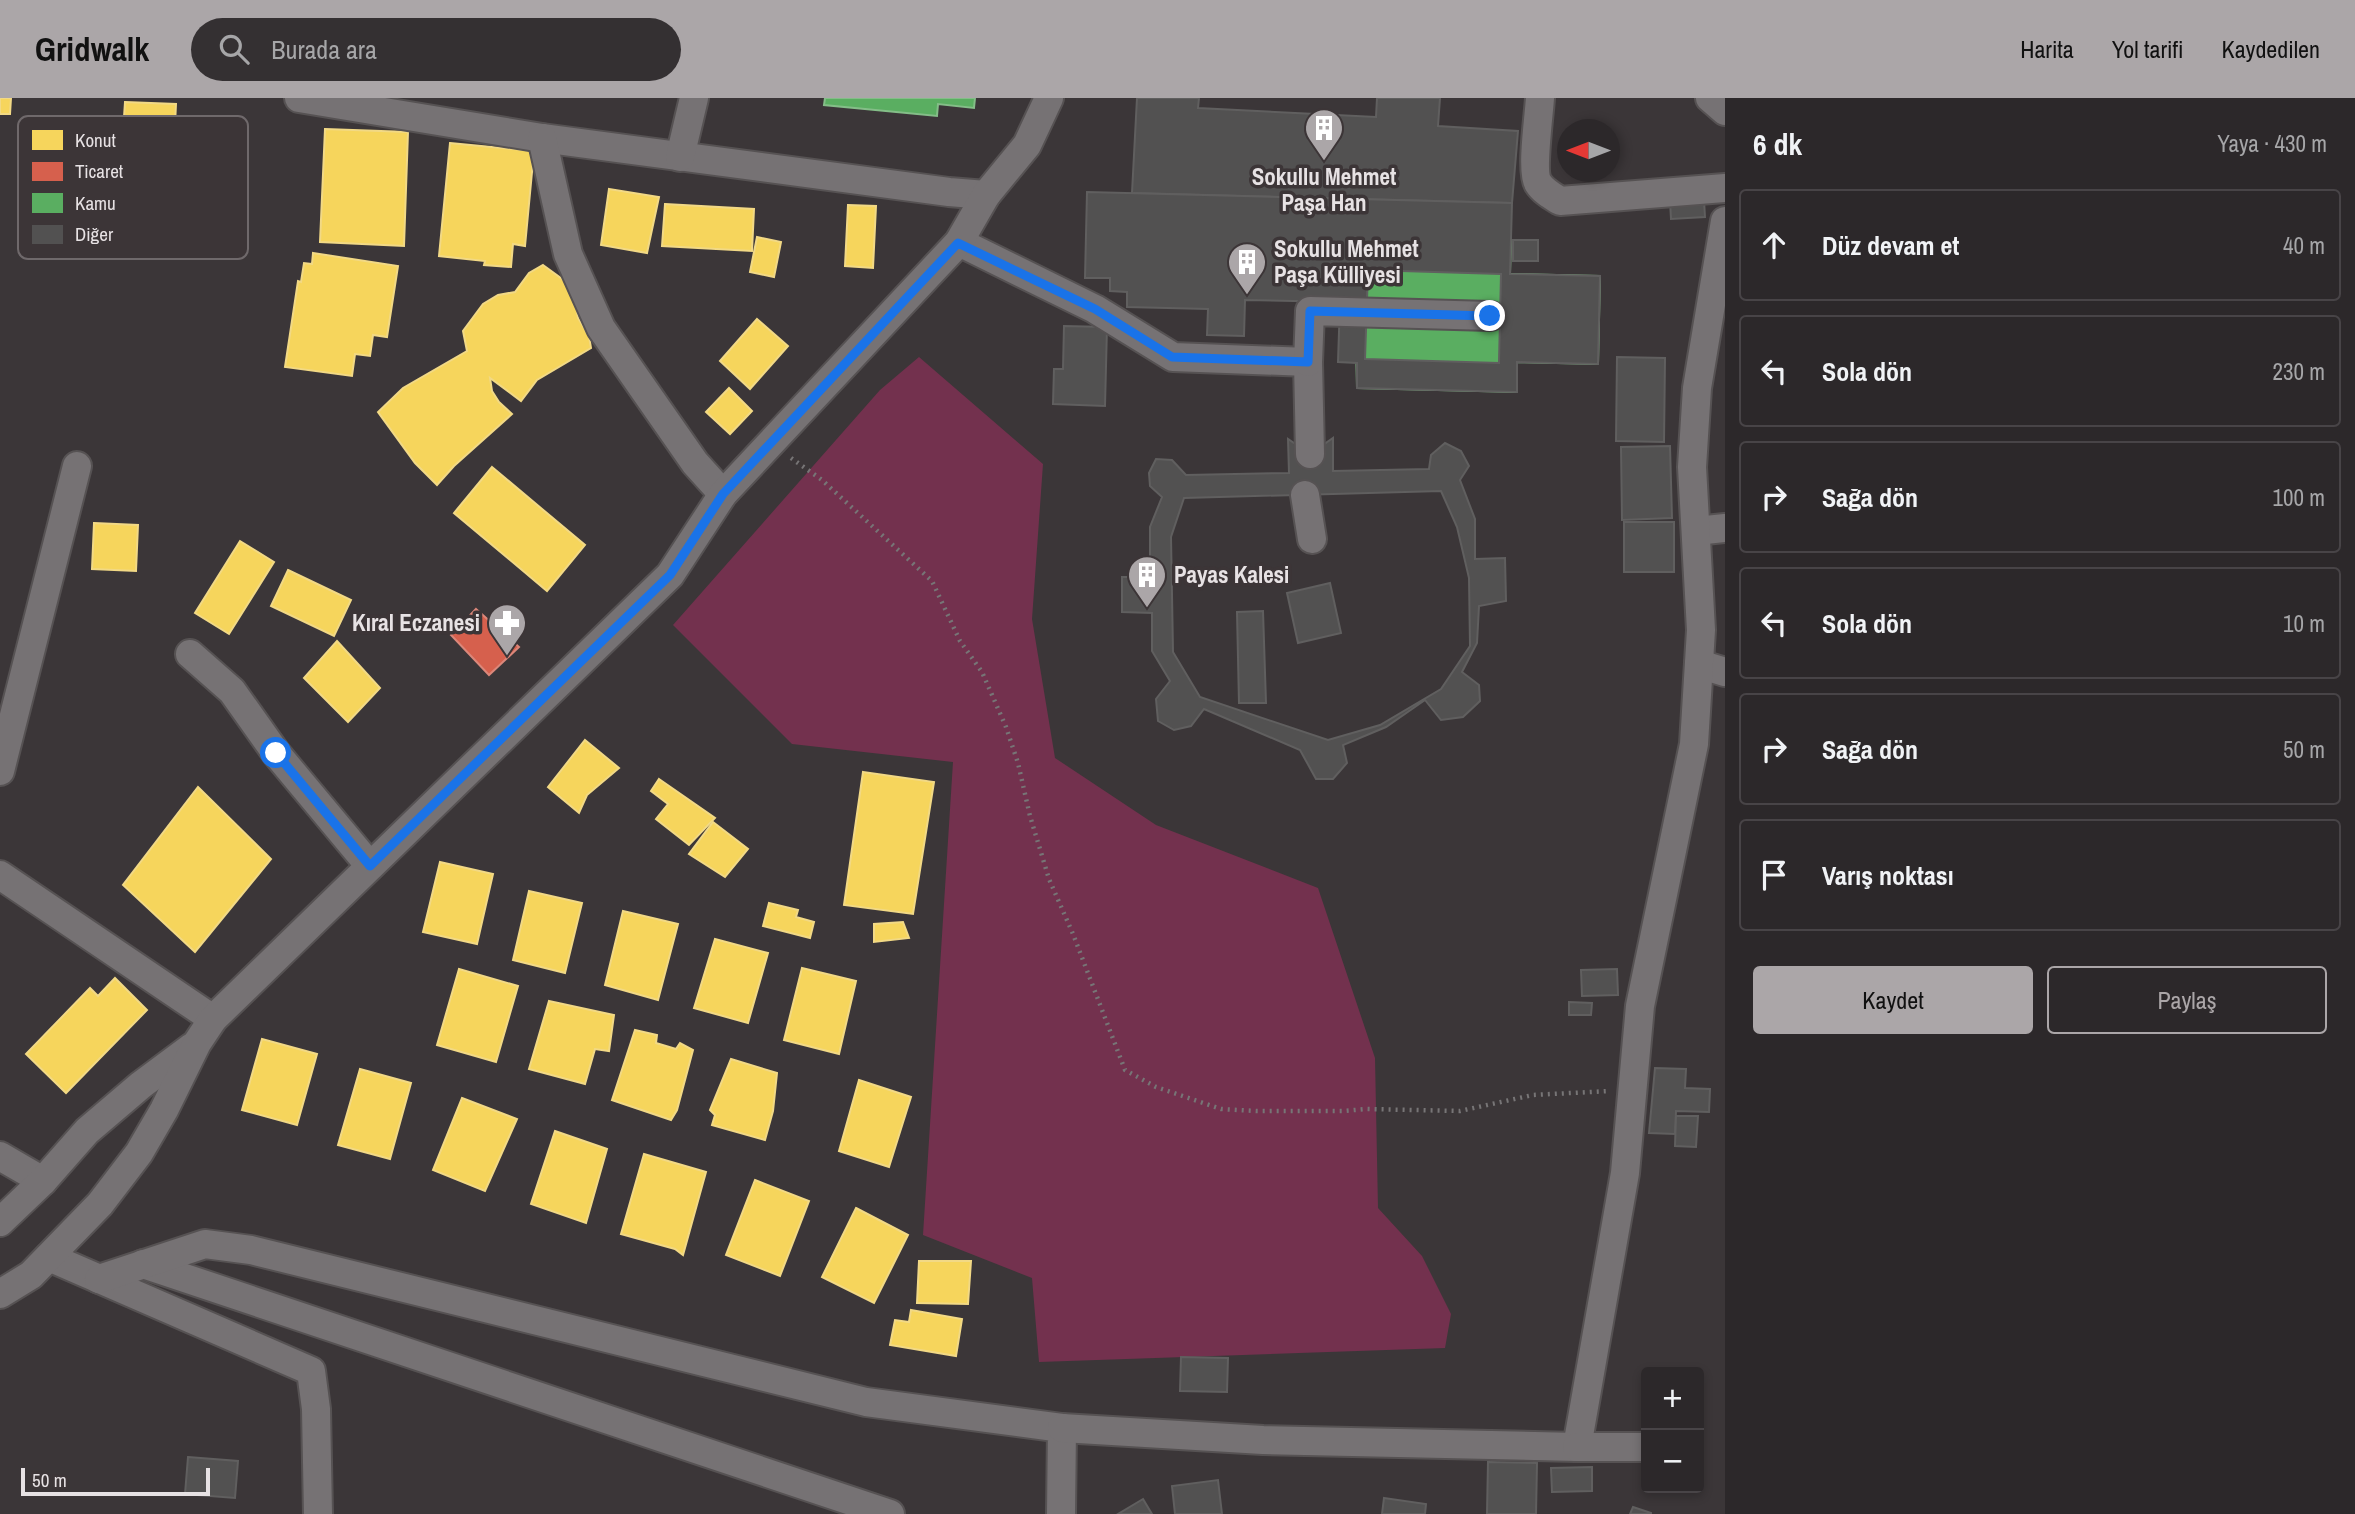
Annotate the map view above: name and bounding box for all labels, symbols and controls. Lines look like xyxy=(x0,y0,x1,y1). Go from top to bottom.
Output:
search box xyxy=(191,18,681,81)
text: Gridwalk xyxy=(35,27,149,71)
icon: search xyxy=(215,30,253,68)
text: Burada ara xyxy=(271,32,377,67)
text: Harita xyxy=(2020,33,2074,65)
text: Yol tarifi xyxy=(2112,33,2184,65)
text: Kaydedilen xyxy=(2222,33,2320,65)
building icon: Sokullu Mehmet Paşa Han xyxy=(1303,107,1345,162)
legend xyxy=(18,116,248,259)
north arrow xyxy=(1557,119,1620,182)
text: 6 dk xyxy=(1753,124,1802,164)
text: Konut xyxy=(75,127,116,153)
text: Yaya · 430 m xyxy=(2217,128,2327,159)
text: Ticaret xyxy=(75,158,124,184)
place label: Sokullu Mehmet Paşa Han xyxy=(1252,161,1396,218)
text: Kamu xyxy=(75,190,116,216)
text: Diğer xyxy=(75,221,114,247)
icon: ahead xyxy=(1755,226,1793,264)
text: Düz devam et xyxy=(1822,228,1959,263)
text: 40 m xyxy=(2283,230,2325,261)
place label: Sokullu Mehmet Paşa Külliyesi xyxy=(1274,233,1419,290)
building icon: Sokullu Mehmet Paşa Külliyesi xyxy=(1226,241,1268,296)
route end xyxy=(1474,300,1505,331)
icon: left xyxy=(1755,352,1793,390)
text: Sola dön xyxy=(1822,354,1912,389)
text: 230 m xyxy=(2273,356,2325,387)
icon: right xyxy=(1755,478,1793,516)
text: Sağa dön xyxy=(1822,480,1918,515)
text: 100 m xyxy=(2273,482,2325,513)
building icon: Payas Kalesi xyxy=(1126,554,1168,609)
place label: Payas Kalesi xyxy=(1174,559,1289,590)
pharmacy icon: Kıral Eczanesi xyxy=(486,602,528,657)
icon: left xyxy=(1755,604,1793,642)
text: Sola dön xyxy=(1822,606,1912,641)
place label: Kıral Eczanesi xyxy=(352,607,480,638)
text: 10 m xyxy=(2283,608,2325,639)
icon: right xyxy=(1755,730,1793,768)
text: Sağa dön xyxy=(1822,732,1918,767)
text: 50 m xyxy=(2283,734,2325,765)
route start xyxy=(260,737,291,768)
icon: arrive xyxy=(1755,856,1793,894)
text: Varış noktası xyxy=(1822,858,1954,893)
button: Kaydet xyxy=(1753,966,2033,1034)
button: Paylaş xyxy=(2047,966,2327,1034)
map controls xyxy=(1641,1367,1704,1493)
button: + xyxy=(1641,1367,1704,1430)
button: − xyxy=(1641,1430,1704,1493)
scale bar xyxy=(21,1465,210,1497)
text: 50 m xyxy=(32,1467,67,1493)

